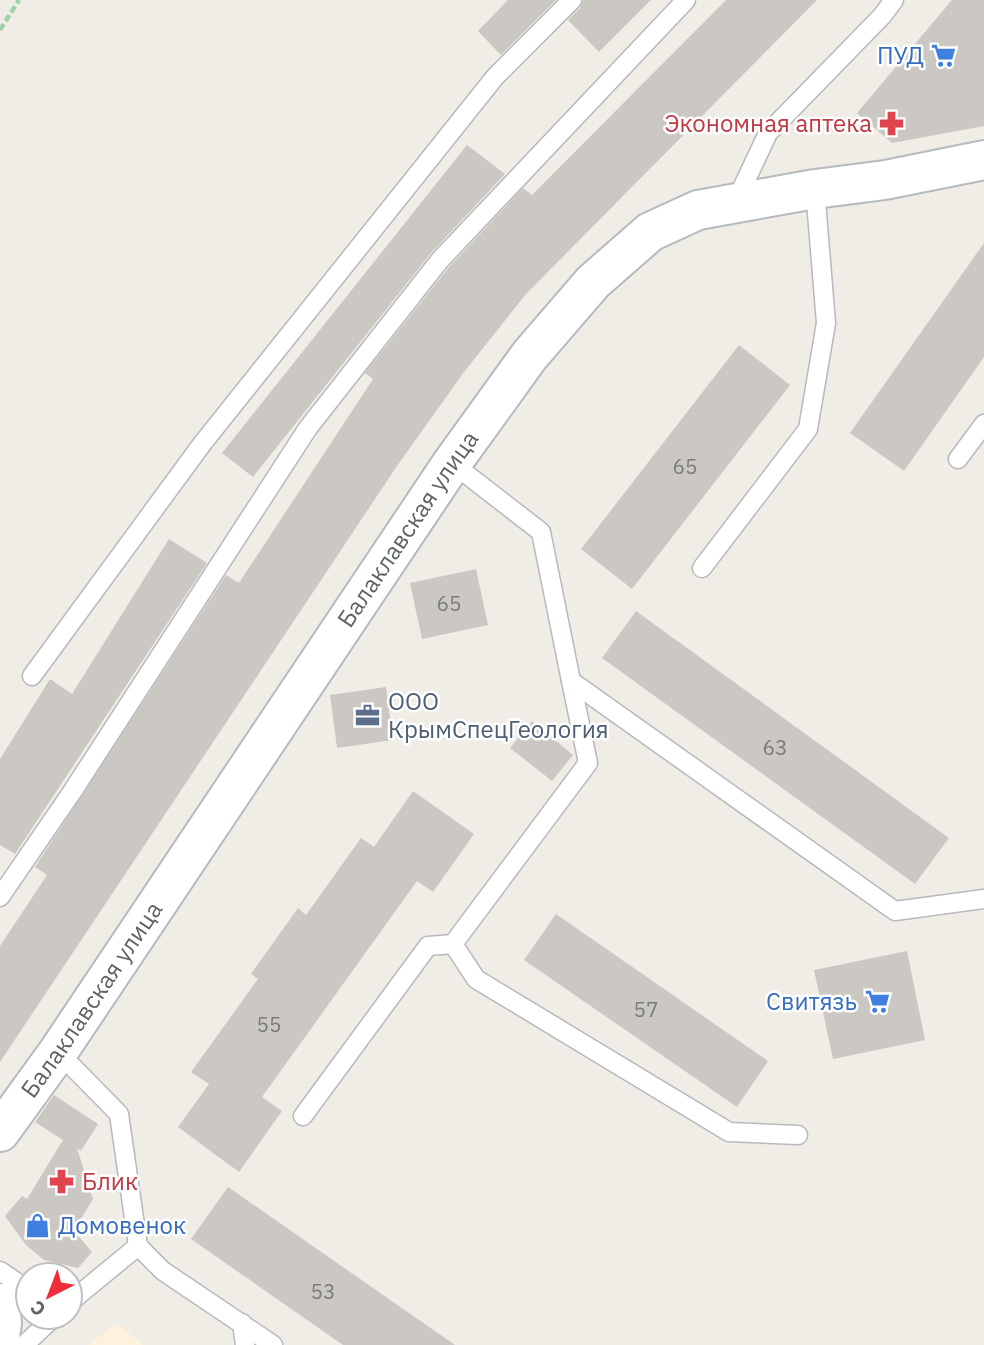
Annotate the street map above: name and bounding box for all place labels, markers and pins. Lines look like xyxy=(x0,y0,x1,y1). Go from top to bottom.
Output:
place label: ПУД xyxy=(877,39,924,71)
supermarket icon: ПУД xyxy=(930,42,958,70)
place label: Экономная аптека xyxy=(664,107,872,139)
pharmacy icon: Экономная аптека xyxy=(878,110,906,138)
place label: ООО КрымСпецГеология xyxy=(388,685,609,745)
office icon: ООО КрымСпецГеология xyxy=(354,702,382,730)
place label: Свитязь xyxy=(766,985,857,1017)
supermarket icon: Свитязь xyxy=(863,988,891,1016)
place label: Блик xyxy=(82,1165,138,1197)
pharmacy icon: Блик xyxy=(48,1168,76,1196)
place label: Домовенок xyxy=(58,1209,186,1241)
shop icon: Домовенок xyxy=(24,1212,52,1240)

